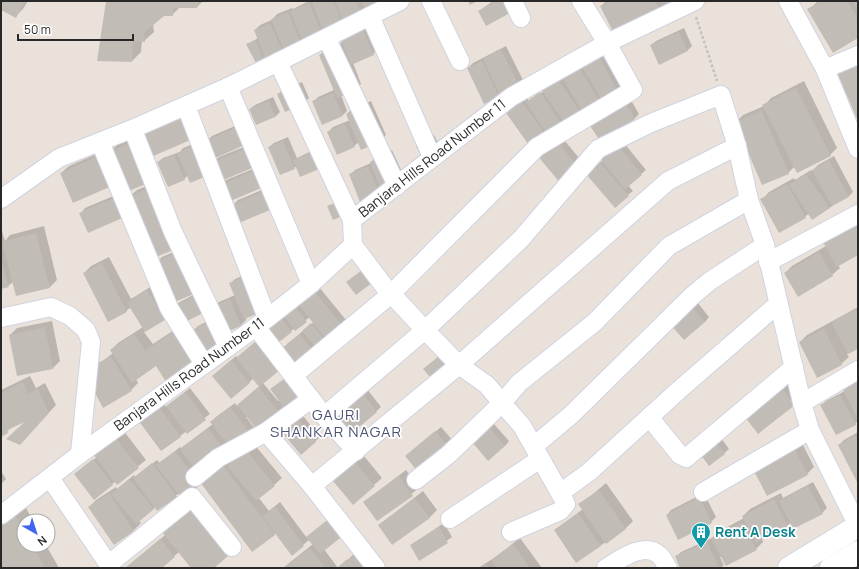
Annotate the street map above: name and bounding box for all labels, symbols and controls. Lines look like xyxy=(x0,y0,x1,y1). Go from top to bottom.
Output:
scale bar xyxy=(18,16,133,42)
text: 50 m xyxy=(24,21,51,38)
street label: Banjara Hills Road Number 11 xyxy=(354,94,509,221)
street label: Banjara Hills Road Number 11 xyxy=(110,312,268,435)
district label: GAURI SHANKAR NAGAR xyxy=(270,404,402,442)
north arrow xyxy=(16,513,56,553)
building icon: Rent A Desk xyxy=(690,521,712,549)
place label: Rent A Desk xyxy=(715,522,796,541)
text: N xyxy=(35,533,50,550)

